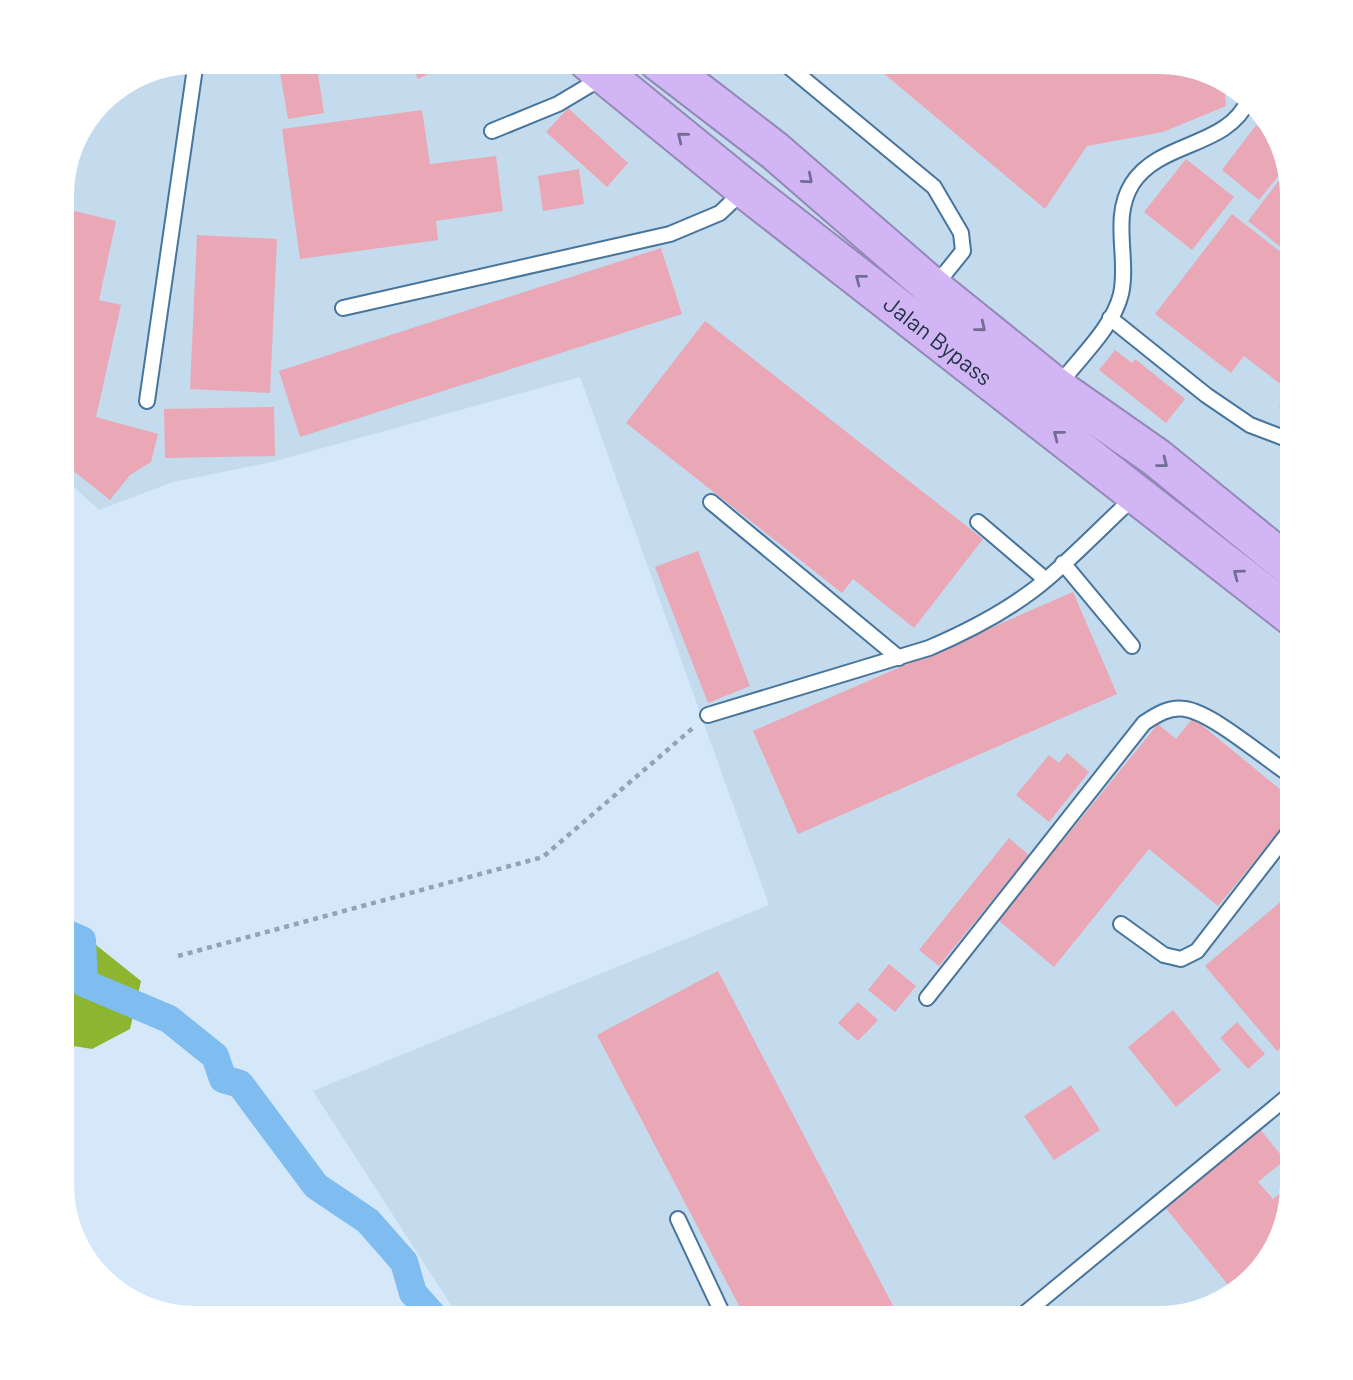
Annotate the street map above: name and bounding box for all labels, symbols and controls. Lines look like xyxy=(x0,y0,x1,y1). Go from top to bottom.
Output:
one-way arrow xyxy=(677,133,689,146)
one-way arrow xyxy=(800,171,813,183)
one-way arrow xyxy=(855,275,868,288)
street label: Jalan Bypass xyxy=(879,289,998,391)
one-way arrow xyxy=(973,319,986,331)
one-way arrow xyxy=(1053,431,1066,443)
one-way arrow xyxy=(1156,455,1168,468)
one-way arrow xyxy=(1233,570,1245,583)

